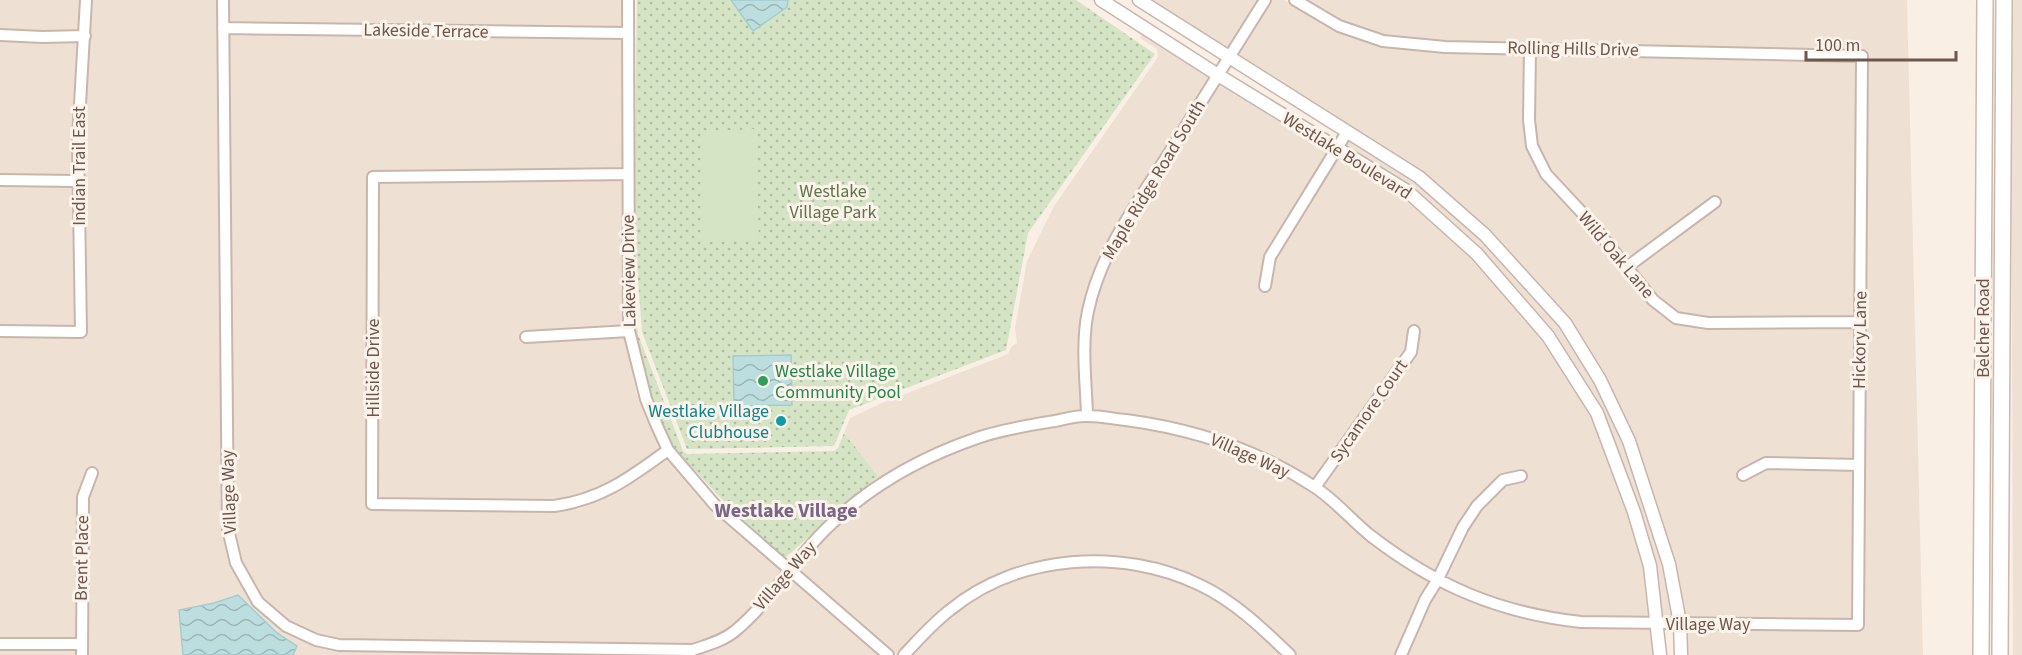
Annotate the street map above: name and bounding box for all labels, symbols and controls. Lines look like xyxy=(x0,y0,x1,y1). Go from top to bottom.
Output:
street label: Lakeside Terrace xyxy=(363,17,489,45)
scale bar xyxy=(1806,24,1956,62)
text: 100 m xyxy=(1815,33,1860,58)
street label: Rolling Hills Drive xyxy=(1507,35,1639,63)
street label: Maple Ridge Road South xyxy=(1096,95,1212,265)
street label: Indian Trail East xyxy=(67,106,92,226)
street label: Westlake Boulevard xyxy=(1278,106,1416,206)
park label: Westlake Village Park xyxy=(790,179,877,225)
street label: Wild Oak Lane xyxy=(1572,206,1660,304)
street label: Lakeview Drive xyxy=(616,214,642,328)
street label: Belcher Road xyxy=(1971,278,1996,378)
street label: Hickory Lane xyxy=(1847,291,1873,389)
street label: Hillside Drive xyxy=(361,319,386,417)
street label: Sycamore Court xyxy=(1324,354,1414,468)
place label: Westlake Village Community Pool xyxy=(775,359,901,405)
marker: Westlake Village Community Pool xyxy=(756,374,770,388)
place label: Westlake Village Clubhouse xyxy=(648,399,769,445)
marker: Westlake Village Clubhouse xyxy=(774,414,788,428)
street label: Village Way xyxy=(1206,427,1294,485)
street label: Village Way xyxy=(215,449,243,535)
district label: Westlake Village xyxy=(714,497,858,525)
street label: Brent Place xyxy=(69,515,95,601)
street label: Village Way xyxy=(748,535,823,616)
street label: Village Way xyxy=(1666,612,1751,637)

